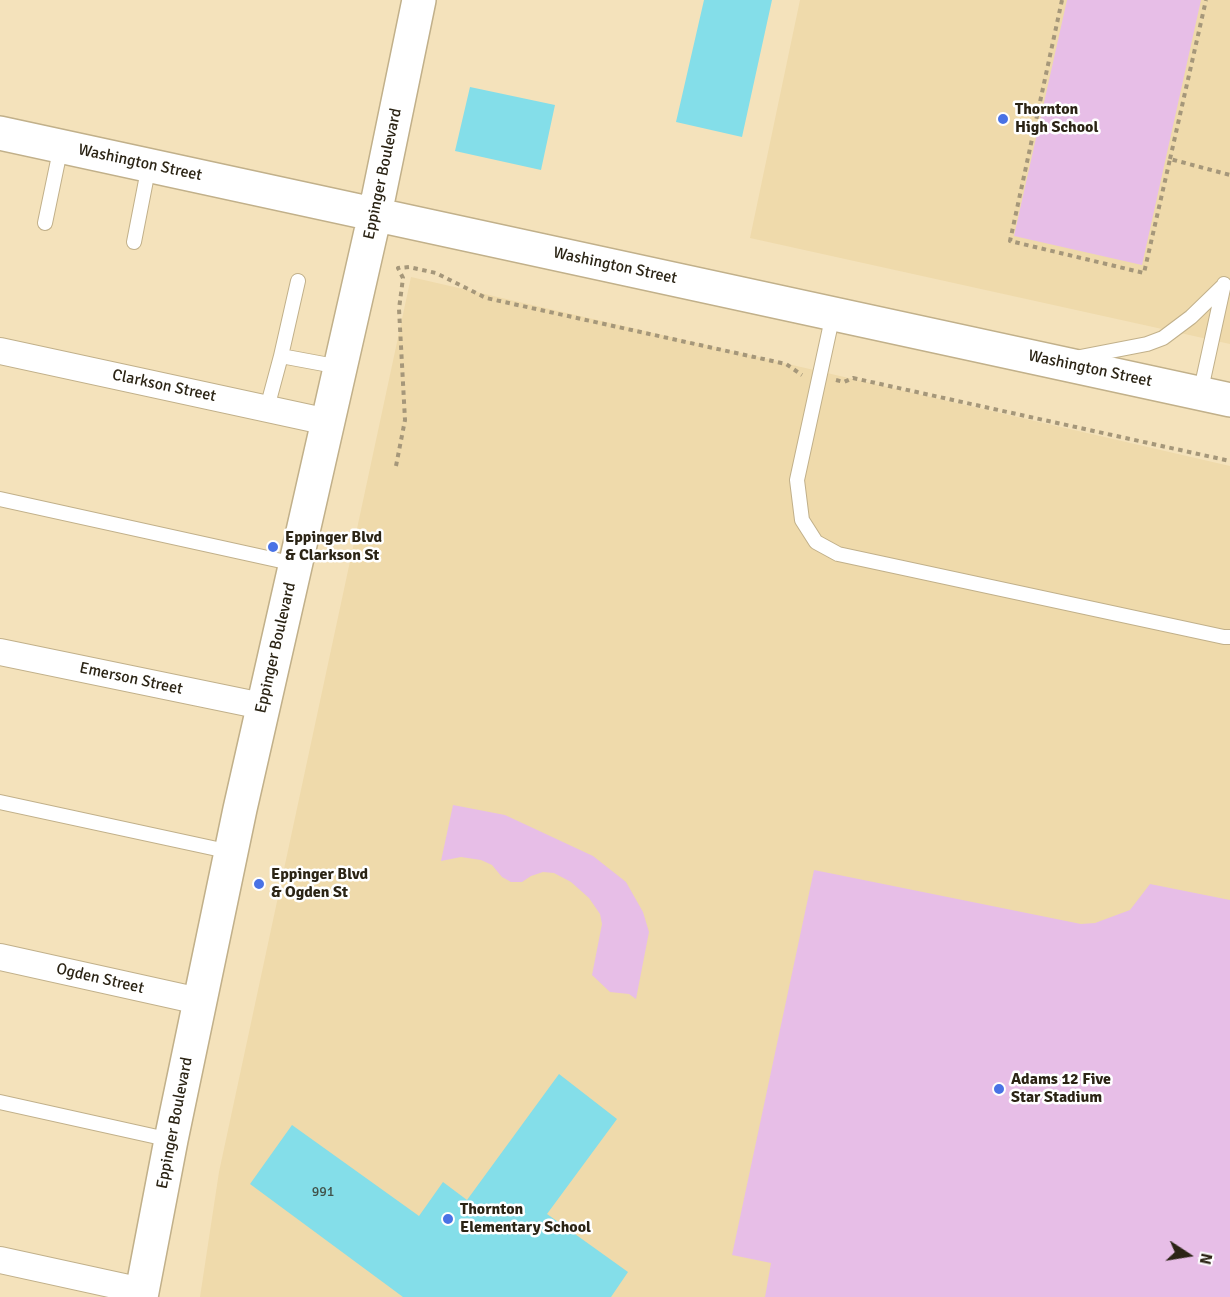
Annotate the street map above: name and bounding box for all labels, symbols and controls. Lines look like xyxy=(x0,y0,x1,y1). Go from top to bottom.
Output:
place label: Thornton High School xyxy=(1015,100,1098,138)
street label: Eppinger Boulevard xyxy=(360,107,406,241)
marker: Thornton High School xyxy=(996,112,1010,126)
street label: Washington Street xyxy=(76,141,204,185)
street label: Washington Street xyxy=(551,244,679,288)
street label: Washington Street xyxy=(1026,347,1154,391)
street label: Clarkson Street xyxy=(110,366,218,406)
place label: Eppinger Blvd & Clarkson St xyxy=(285,528,382,566)
marker: Eppinger Blvd & Clarkson St xyxy=(266,540,280,554)
street label: Eppinger Boulevard xyxy=(252,581,300,715)
street label: Emerson Street xyxy=(78,659,184,699)
place label: Eppinger Blvd & Ogden St xyxy=(271,865,368,903)
marker: Eppinger Blvd & Ogden St xyxy=(252,877,266,891)
street label: Ogden Street xyxy=(54,960,146,998)
street label: Eppinger Boulevard xyxy=(153,1056,197,1190)
place label: Adams 12 Five Star Stadium xyxy=(1011,1070,1111,1108)
marker: Adams 12 Five Star Stadium xyxy=(992,1082,1006,1096)
house number: 991 xyxy=(312,1184,334,1200)
place label: Thornton Elementary School xyxy=(460,1200,591,1238)
marker: Thornton Elementary School xyxy=(441,1212,455,1226)
north arrow xyxy=(1158,1225,1218,1285)
text: N xyxy=(1195,1251,1217,1266)

